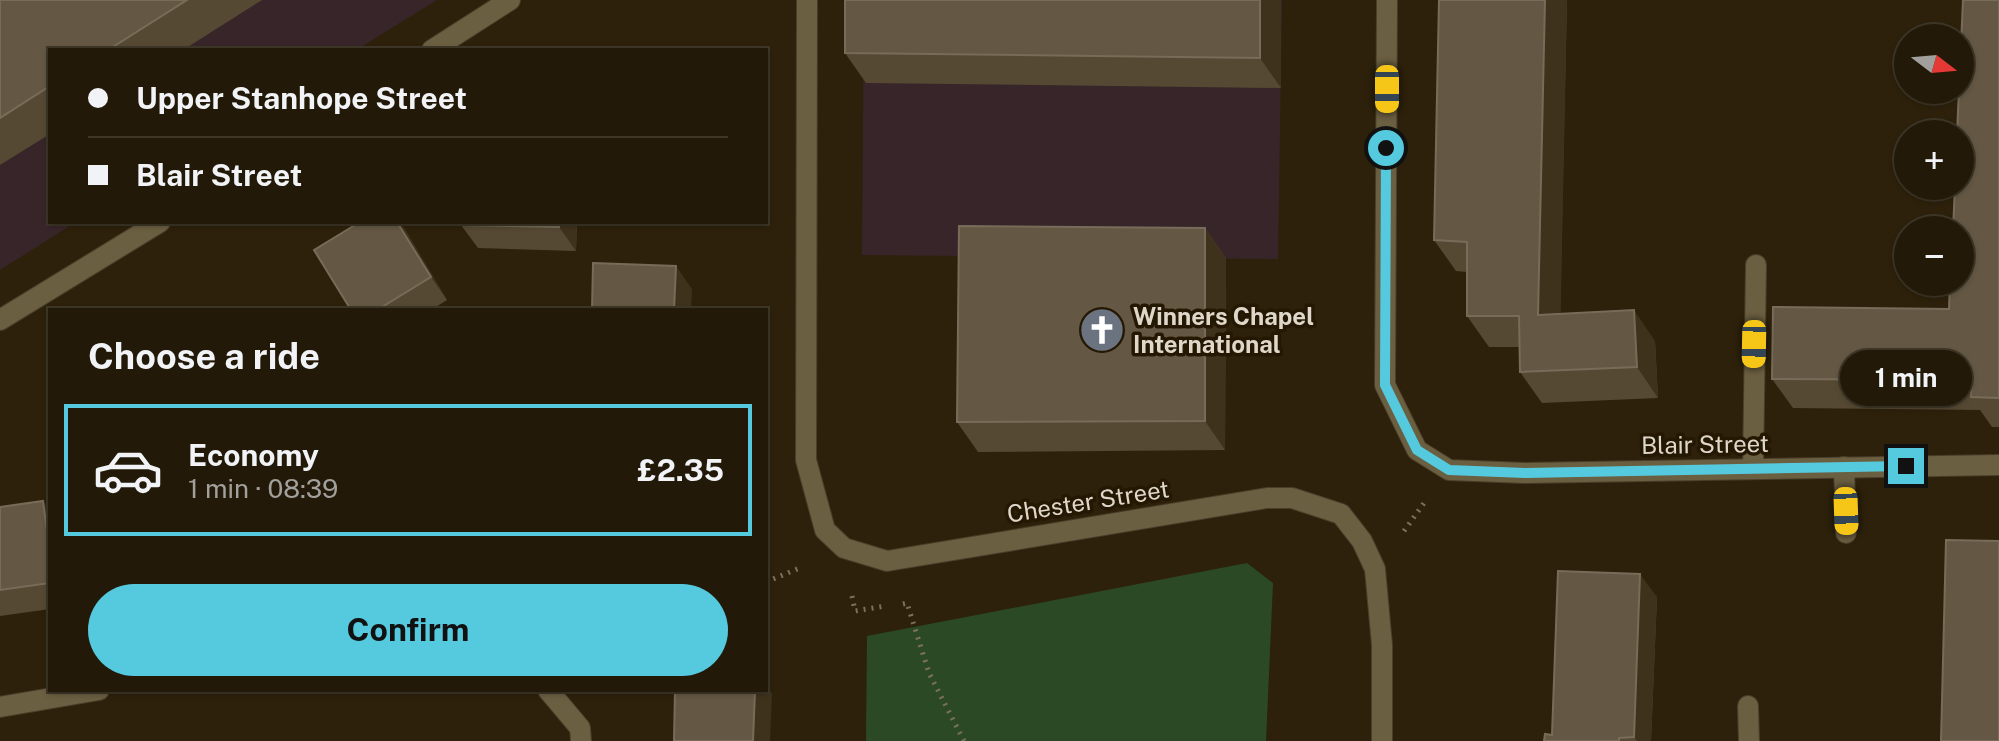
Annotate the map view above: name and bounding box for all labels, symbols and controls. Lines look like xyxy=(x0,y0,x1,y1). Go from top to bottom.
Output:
north arrow xyxy=(1894,24,1974,104)
map controls xyxy=(1894,24,1974,296)
car xyxy=(1375,65,1399,113)
text: Upper Stanhope Street xyxy=(136,80,467,116)
button: + xyxy=(1894,120,1974,200)
route start xyxy=(1368,130,1404,166)
text: Blair Street xyxy=(136,157,302,193)
button: − xyxy=(1894,216,1974,296)
place label: Winners Chapel International xyxy=(1133,302,1314,358)
church icon: Winners Chapel International xyxy=(1078,306,1126,354)
car xyxy=(1742,320,1766,368)
text: Choose a ride xyxy=(88,335,320,377)
callout: 1 min xyxy=(1840,350,1972,406)
text: 1 min xyxy=(1875,362,1937,393)
street label: Blair Street xyxy=(1641,429,1769,459)
icon: car xyxy=(92,434,164,506)
text: Economy xyxy=(188,437,319,473)
route end xyxy=(1888,448,1924,484)
text: £2.35 xyxy=(637,452,724,488)
text: 1 min · 08:39 xyxy=(188,473,338,504)
street label: Chester Street xyxy=(1005,474,1171,528)
car xyxy=(1833,487,1859,535)
button: Confirm xyxy=(88,584,728,676)

